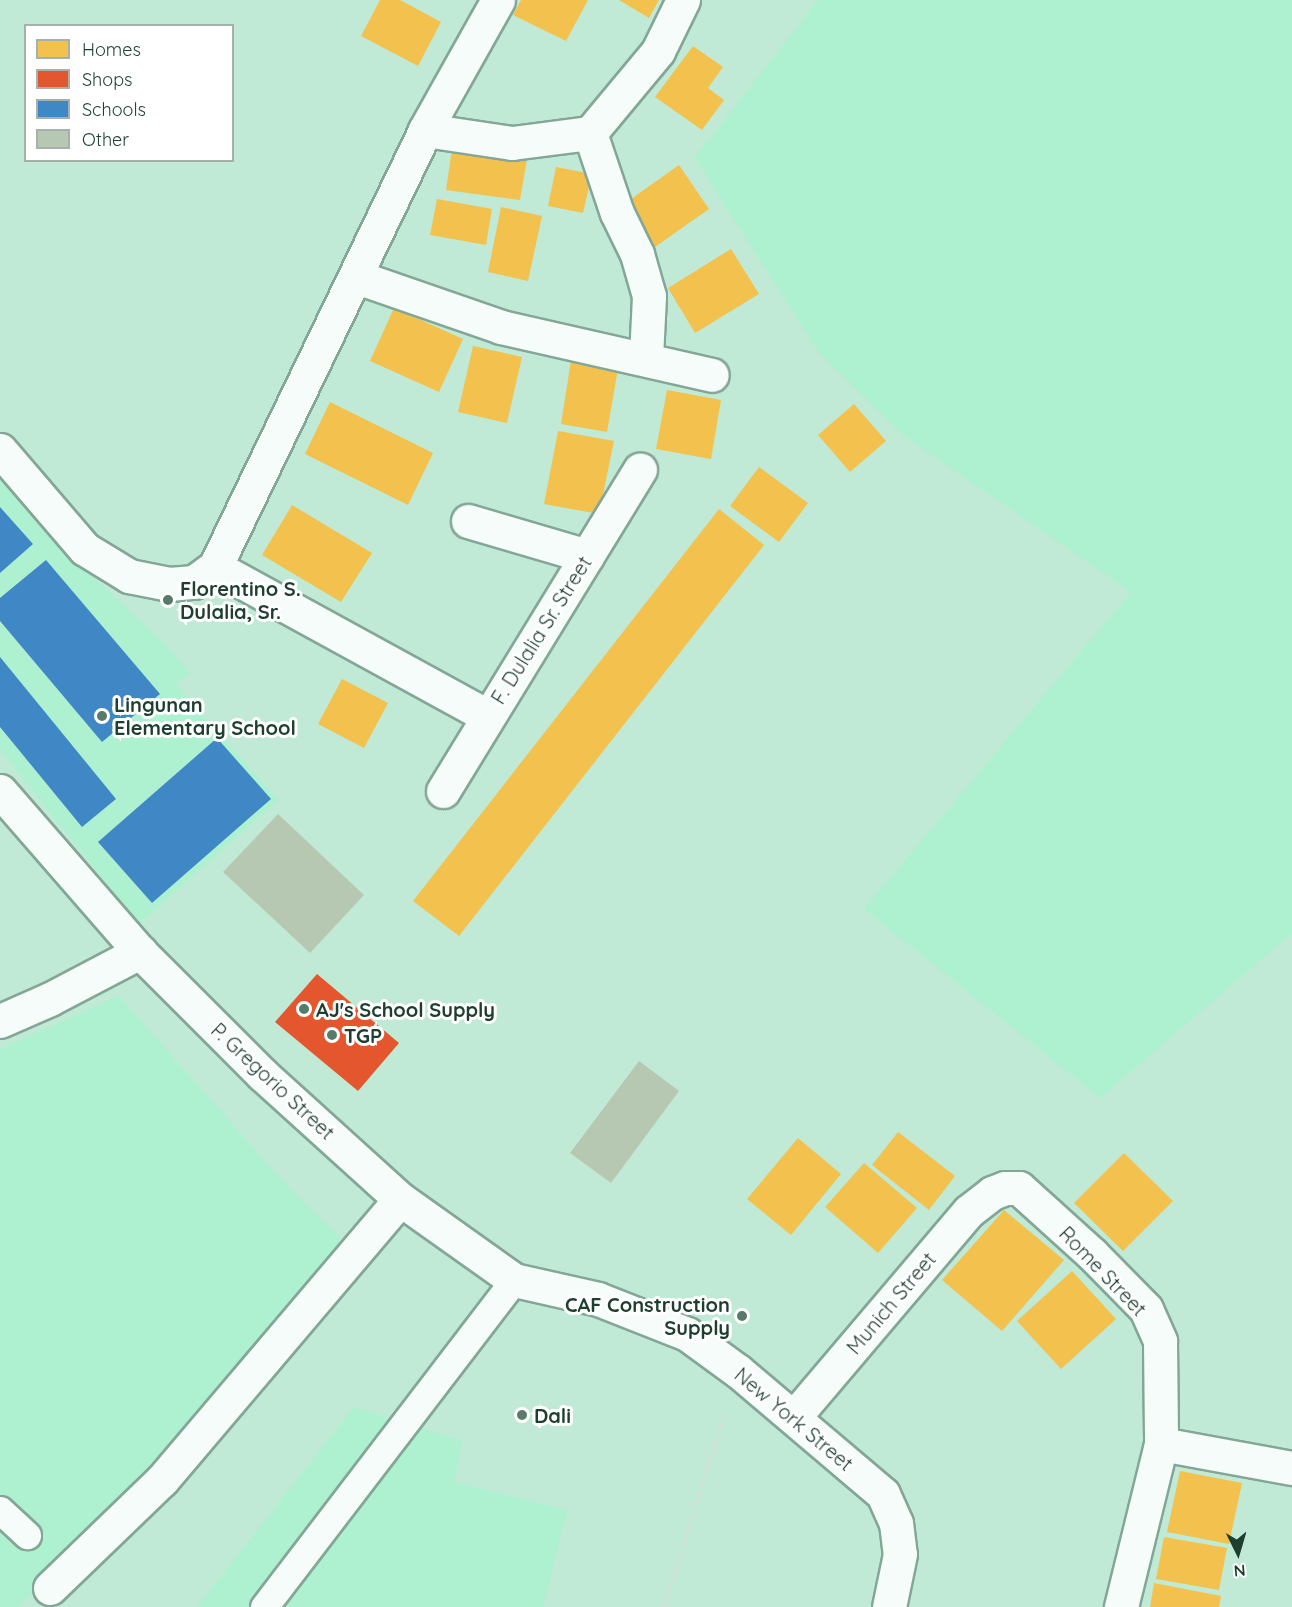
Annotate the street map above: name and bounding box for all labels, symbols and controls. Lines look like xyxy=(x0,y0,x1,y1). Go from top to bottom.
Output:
legend xyxy=(24,24,234,162)
text: Homes xyxy=(82,38,141,61)
text: Shops xyxy=(82,68,133,91)
text: Schools xyxy=(82,98,146,121)
text: Other xyxy=(82,128,129,151)
street label: F. Dulalia Sr. Street xyxy=(486,552,596,708)
place label: Florentino S. Dulalia, Sr. xyxy=(180,576,301,623)
marker: Florentino S. Dulalia, Sr. xyxy=(161,593,175,607)
place label: Lingunan Elementary School xyxy=(114,692,296,739)
marker: Lingunan Elementary School xyxy=(95,709,109,723)
place label: AJ's School Supply xyxy=(316,997,495,1021)
marker: AJ's School Supply xyxy=(297,1002,311,1016)
street label: P. Gregorio Street xyxy=(206,1018,340,1144)
place label: TGP xyxy=(344,1023,382,1047)
marker: TGP xyxy=(325,1028,339,1042)
street label: Rome Street xyxy=(1054,1221,1152,1321)
street label: Munich Street xyxy=(841,1247,941,1359)
place label: CAF Construction Supply xyxy=(565,1292,730,1339)
marker: CAF Construction Supply xyxy=(735,1309,749,1323)
street label: New York Street xyxy=(730,1362,858,1476)
place label: Dali xyxy=(534,1403,571,1427)
marker: Dali xyxy=(515,1408,529,1422)
north arrow xyxy=(1208,1523,1268,1583)
text: N xyxy=(1233,1560,1246,1581)

